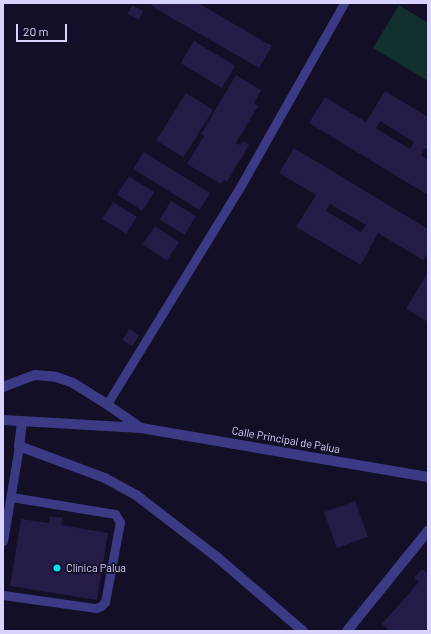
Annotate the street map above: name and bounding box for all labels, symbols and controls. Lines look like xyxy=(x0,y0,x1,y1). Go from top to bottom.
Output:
scale bar xyxy=(18,16,69,42)
text: 20 m xyxy=(23,24,49,38)
street label: Calle Principal de Palua xyxy=(231,424,341,456)
place label: Clínica Palua xyxy=(66,561,126,575)
marker: Clínica Palua xyxy=(51,562,63,574)

